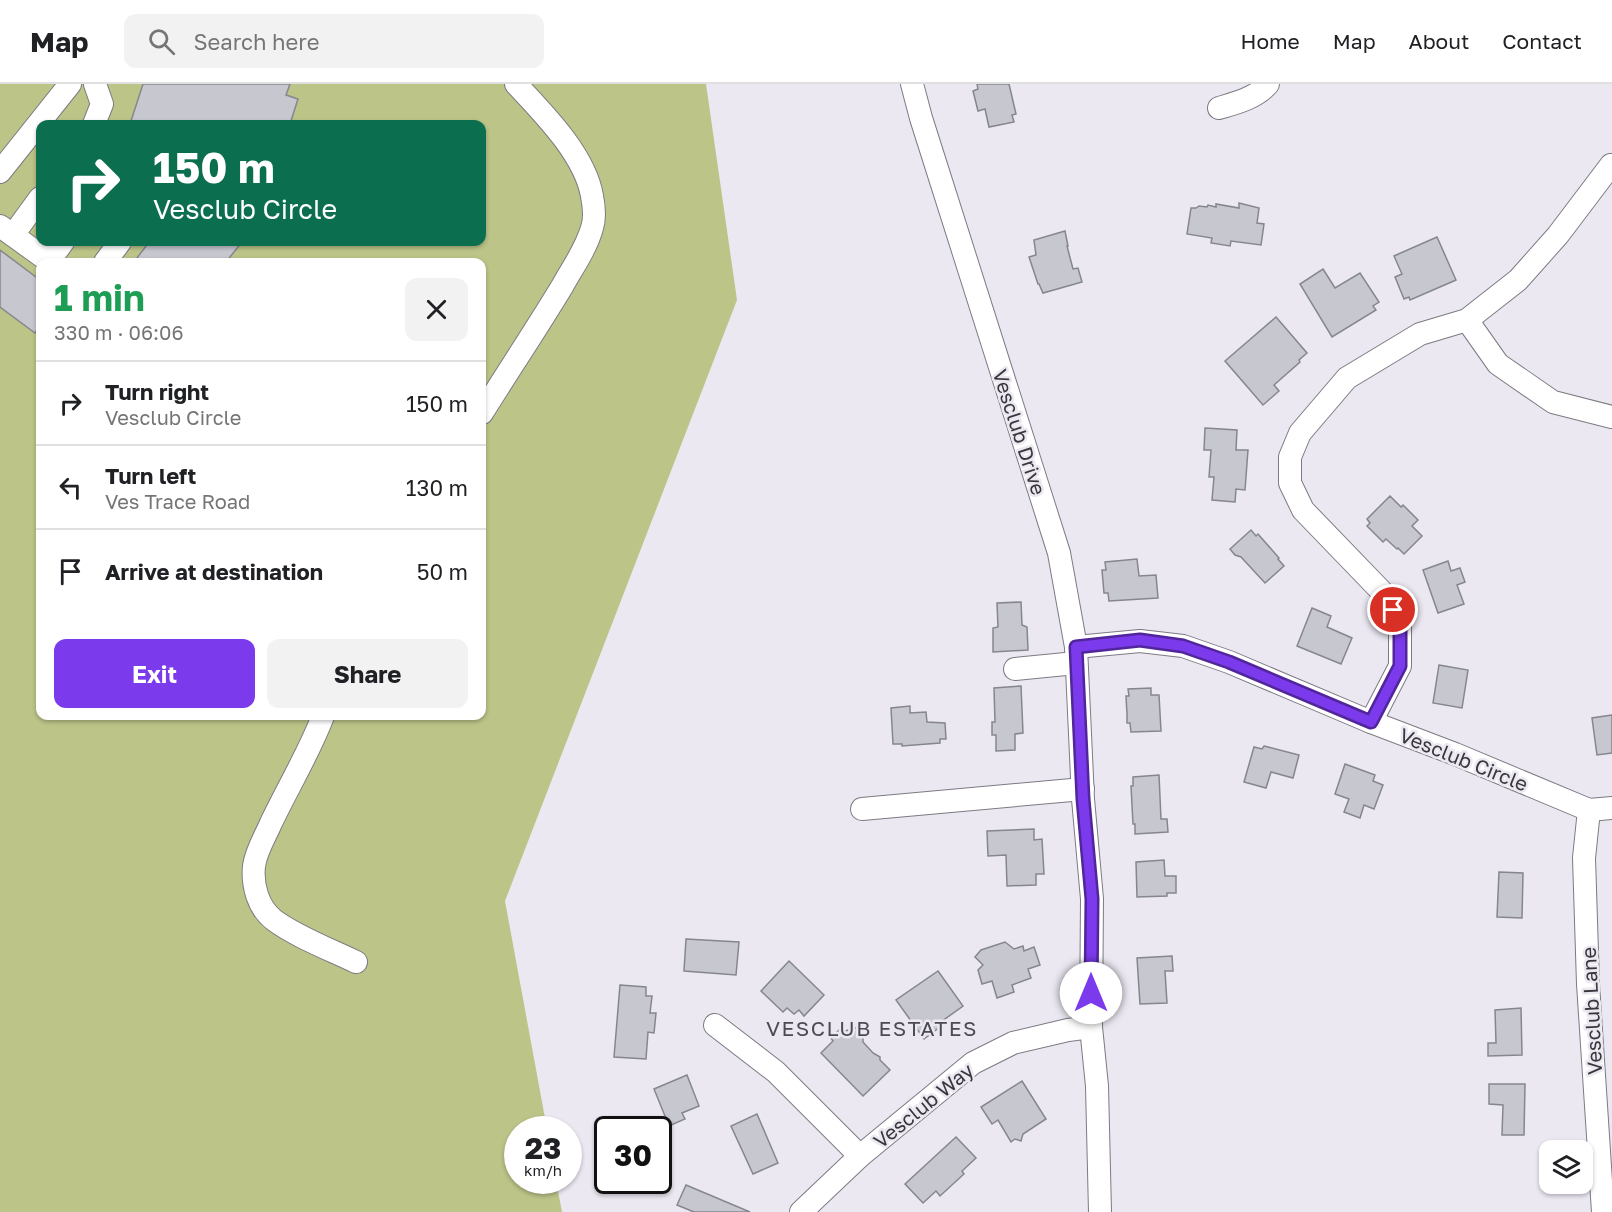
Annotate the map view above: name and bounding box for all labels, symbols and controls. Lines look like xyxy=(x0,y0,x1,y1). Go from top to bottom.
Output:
search box xyxy=(124,14,544,68)
text: Map xyxy=(30,25,88,58)
icon: search xyxy=(145,25,178,58)
text: Search here xyxy=(193,28,319,55)
text: Home xyxy=(1240,28,1300,54)
text: Map xyxy=(1333,28,1376,54)
text: About xyxy=(1409,28,1469,54)
text: Contact xyxy=(1502,28,1582,54)
text: 150 m xyxy=(153,142,275,192)
icon: right xyxy=(54,144,132,222)
text: Vesclub Circle xyxy=(153,193,337,225)
text: 1 min xyxy=(54,276,145,319)
button: close xyxy=(405,278,468,341)
text: 330 m · 06:06 xyxy=(54,320,184,344)
street label: Vesclub Drive xyxy=(988,366,1052,498)
text: Turn right xyxy=(105,378,209,405)
icon: right xyxy=(54,387,87,420)
text: 150 m xyxy=(406,390,468,417)
text: Vesclub Circle xyxy=(105,405,241,429)
text: Turn left xyxy=(105,462,196,489)
icon: left xyxy=(54,471,87,504)
text: 130 m xyxy=(406,474,468,501)
text: Ves Trace Road xyxy=(105,489,250,513)
icon: arrive xyxy=(54,555,87,588)
text: Arrive at destination xyxy=(105,558,323,585)
text: 50 m xyxy=(417,558,468,585)
pin xyxy=(1367,584,1418,635)
icon: arrive xyxy=(1376,593,1409,626)
button: Exit xyxy=(54,639,255,708)
button: Share xyxy=(267,639,468,708)
street label: Vesclub Circle xyxy=(1396,722,1532,796)
street label: Vesclub Lane xyxy=(1576,947,1606,1075)
position arrow xyxy=(1059,961,1123,1025)
district label: VESCLUB ESTATES xyxy=(766,1015,978,1041)
street label: Vesclub Way xyxy=(868,1057,978,1153)
speed limit sign: 30 xyxy=(594,1116,672,1194)
text: 23 xyxy=(525,1130,561,1166)
map controls xyxy=(1539,1140,1593,1194)
button: layers xyxy=(1539,1140,1593,1194)
text: km/h xyxy=(524,1161,562,1179)

